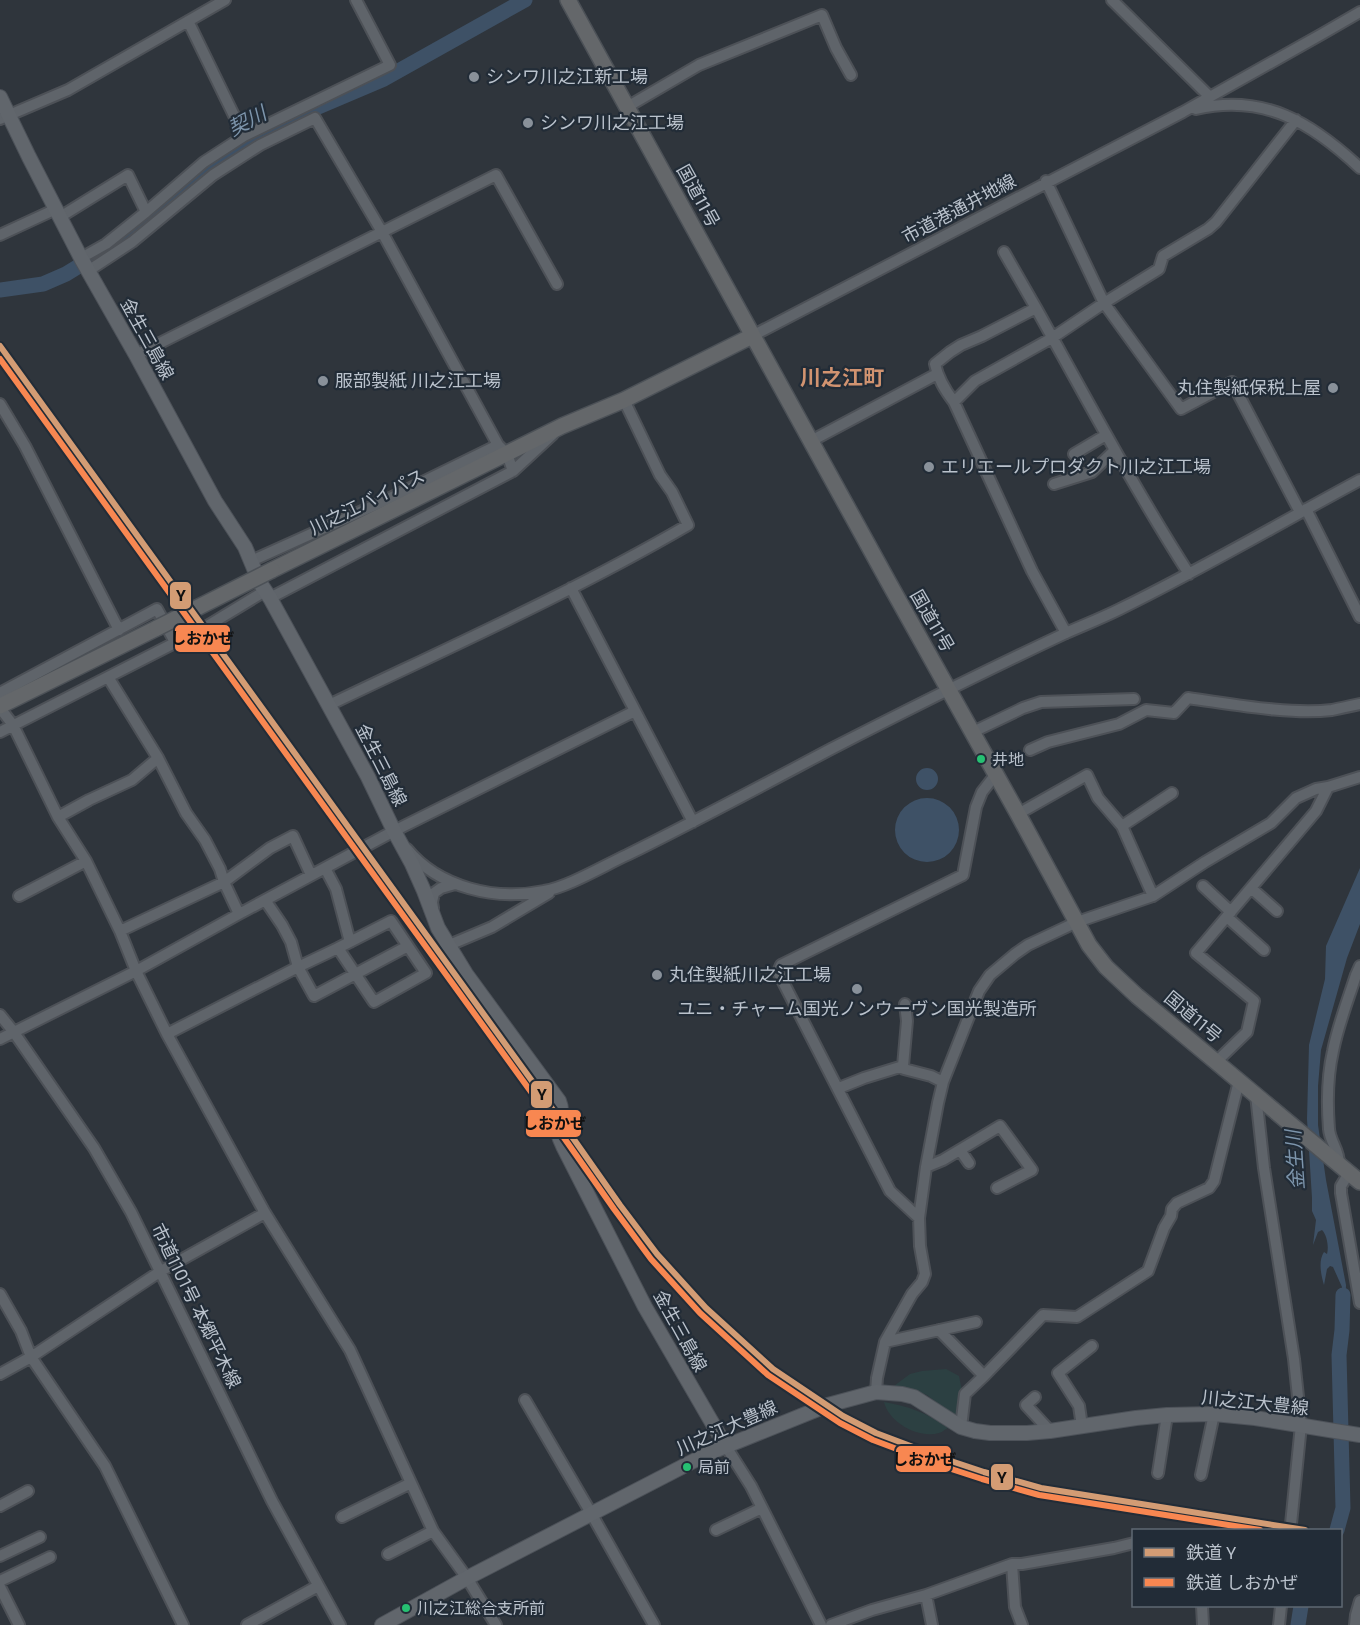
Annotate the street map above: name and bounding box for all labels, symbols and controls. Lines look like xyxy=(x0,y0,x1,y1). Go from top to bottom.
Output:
place label: シンワ川之江新工場 xyxy=(486,65,648,87)
marker: シンワ川之江新工場 xyxy=(467,70,481,84)
water label: 契川 xyxy=(223,99,272,140)
place label: シンワ川之江工場 xyxy=(540,111,684,133)
marker: シンワ川之江工場 xyxy=(521,116,535,130)
street label: 国道11号 xyxy=(673,160,725,231)
street label: 市道港通井地線 xyxy=(898,169,1019,247)
street label: 金生三島線 xyxy=(116,294,179,383)
district label: 川之江町 xyxy=(800,364,884,389)
place label: 服部製紙 川之江工場 xyxy=(335,369,501,391)
marker: 服部製紙 川之江工場 xyxy=(316,374,330,388)
place label: 丸住製紙保税上屋 xyxy=(1177,376,1321,398)
marker: 丸住製紙保税上屋 xyxy=(1326,381,1340,395)
place label: エリエールプロダクト川之江工場 xyxy=(941,455,1211,477)
marker: エリエールプロダクト川之江工場 xyxy=(922,460,936,474)
street label: 川之江バイパス xyxy=(305,464,428,539)
line badge: Y xyxy=(169,581,192,610)
text: Y xyxy=(176,585,186,604)
street label: 国道11号 xyxy=(906,585,959,656)
line badge: しおかぜ xyxy=(174,624,231,653)
text: しおかぜ xyxy=(170,628,234,647)
street label: 金生三島線 xyxy=(352,719,412,810)
place label: 井地 xyxy=(992,749,1024,768)
marker: 井地 xyxy=(975,753,987,765)
place label: 丸住製紙川之江工場 xyxy=(669,963,831,985)
marker: 丸住製紙川之江工場 xyxy=(650,968,664,982)
marker: ユニ・チャーム国光ノンウーヴン国光製造所 xyxy=(850,982,864,996)
street label: 国道11号 xyxy=(1160,986,1227,1047)
place label: ユニ・チャーム国光ノンウーヴン国光製造所 xyxy=(677,997,1037,1019)
line badge: Y xyxy=(530,1080,553,1109)
text: Y xyxy=(537,1084,547,1103)
line badge: しおかぜ xyxy=(525,1109,582,1138)
text: しおかぜ xyxy=(522,1113,586,1132)
water label: 金生川 xyxy=(1280,1127,1308,1191)
street label: 市道1101号 本郷平木線 xyxy=(147,1220,246,1391)
street label: 金生三島線 xyxy=(649,1286,712,1375)
street label: 川之江大豊線 xyxy=(1200,1385,1310,1419)
street label: 川之江大豊線 xyxy=(673,1395,780,1459)
line badge: しおかぜ xyxy=(895,1445,952,1473)
text: しおかぜ xyxy=(892,1449,956,1468)
place label: 局前 xyxy=(698,1457,730,1476)
marker: 局前 xyxy=(681,1461,693,1473)
line badge: Y xyxy=(990,1463,1014,1491)
text: Y xyxy=(997,1467,1007,1486)
legend xyxy=(1132,1529,1342,1607)
text: 鉄道 Y xyxy=(1186,1541,1237,1563)
text: 鉄道 しおかぜ xyxy=(1186,1571,1298,1593)
place label: 川之江総合支所前 xyxy=(417,1598,545,1617)
marker: 川之江総合支所前 xyxy=(400,1602,412,1614)

